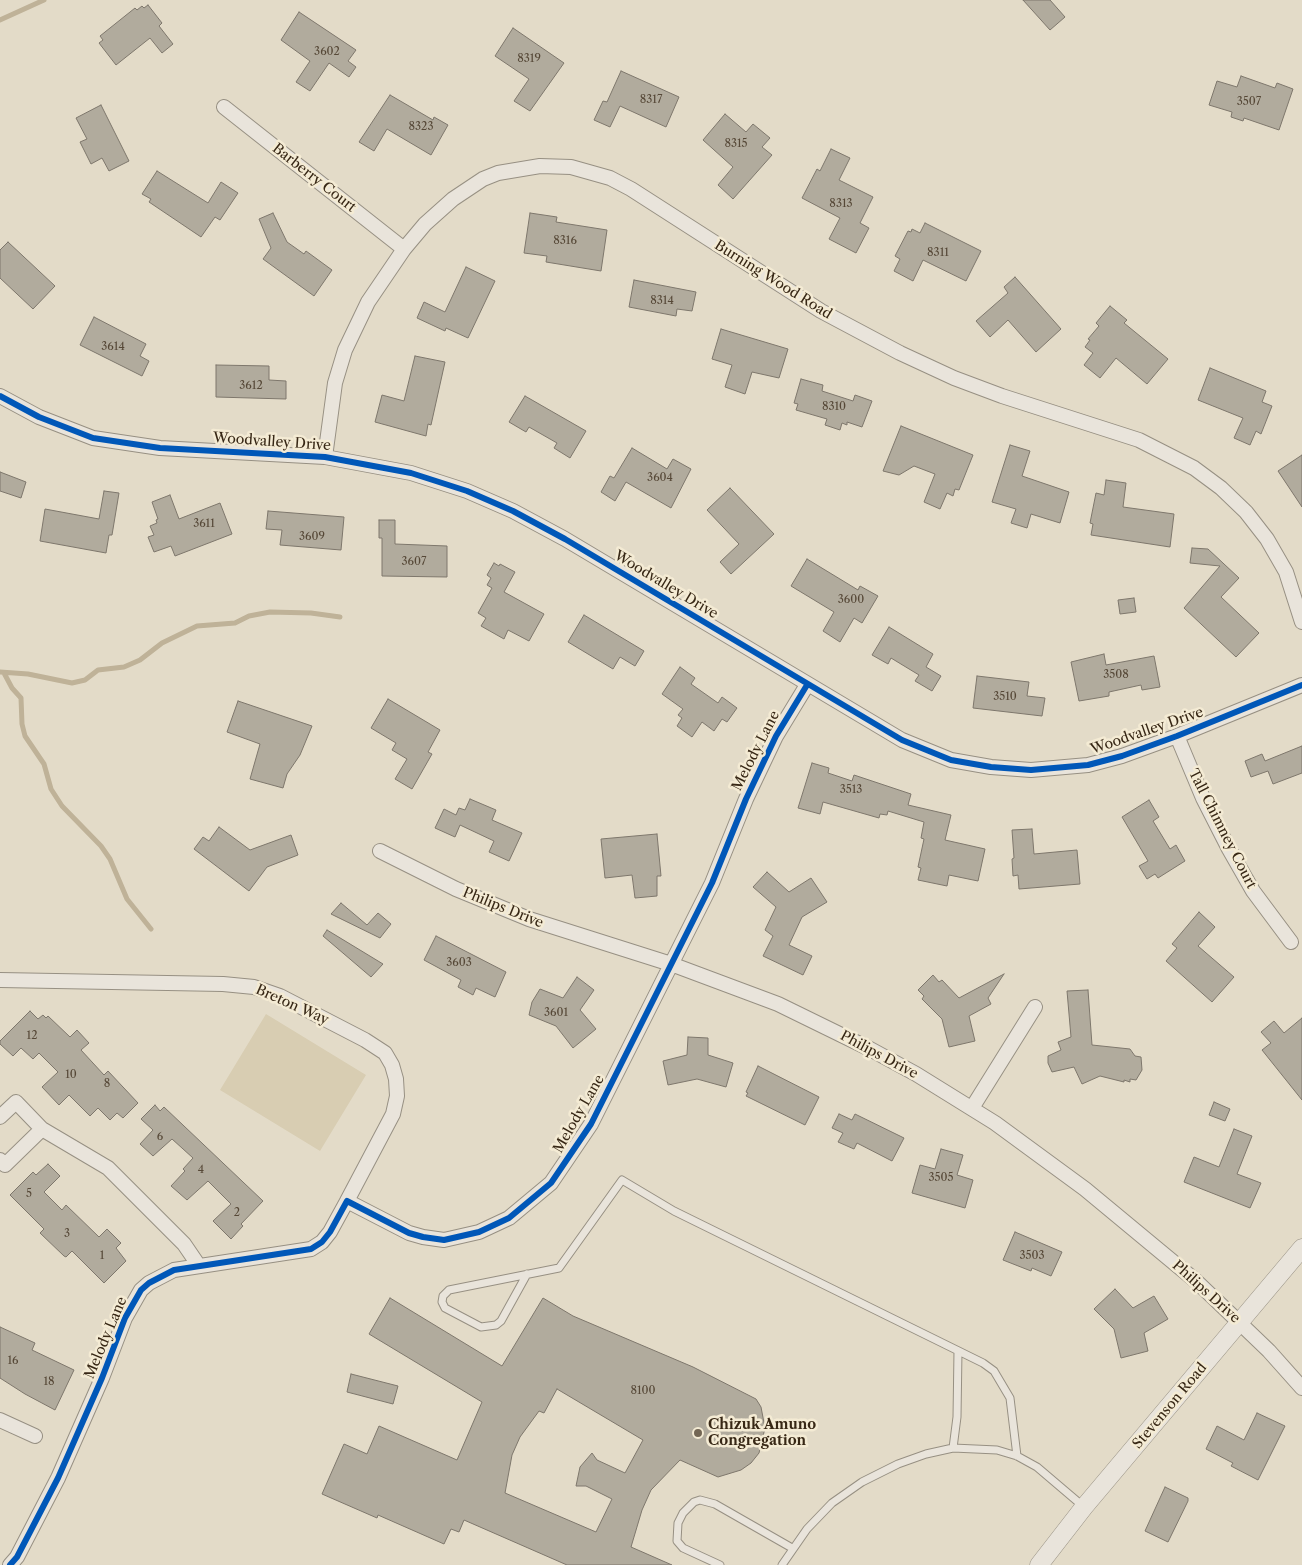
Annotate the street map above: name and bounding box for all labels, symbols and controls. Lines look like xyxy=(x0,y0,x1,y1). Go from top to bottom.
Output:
house number: 3602 xyxy=(314,45,340,59)
house number: 8319 xyxy=(517,52,541,66)
house number: 8317 xyxy=(640,93,662,107)
house number: 3507 xyxy=(1237,95,1261,109)
house number: 8323 xyxy=(409,120,433,134)
house number: 8315 xyxy=(724,137,748,151)
street label: Barberry Court xyxy=(269,140,359,216)
house number: 8313 xyxy=(829,197,853,211)
house number: 8316 xyxy=(553,234,577,248)
street label: Burning Wood Road xyxy=(711,237,835,323)
house number: 8311 xyxy=(927,246,949,260)
house number: 8314 xyxy=(650,294,674,308)
house number: 3614 xyxy=(101,340,125,354)
house number: 3612 xyxy=(239,379,263,393)
house number: 8310 xyxy=(822,400,846,414)
street label: Woodvalley Drive xyxy=(213,430,331,454)
house number: 3604 xyxy=(647,471,673,485)
house number: 3611 xyxy=(193,517,215,531)
house number: 3609 xyxy=(299,530,325,544)
street label: Woodvalley Drive xyxy=(611,547,721,623)
house number: 3607 xyxy=(402,555,426,569)
house number: 3600 xyxy=(838,593,864,607)
house number: 3508 xyxy=(1103,668,1129,682)
house number: 3510 xyxy=(993,690,1017,704)
street label: Woodvalley Drive xyxy=(1088,704,1206,758)
street label: Melody Lane xyxy=(729,708,783,794)
street label: Tall Chimney Court xyxy=(1185,766,1259,892)
house number: 3513 xyxy=(840,783,862,797)
street label: Philips Drive xyxy=(460,884,546,932)
house number: 3603 xyxy=(446,956,472,970)
street label: Breton Way xyxy=(253,981,331,1029)
house number: 3601 xyxy=(544,1006,568,1020)
street label: Philips Drive xyxy=(837,1028,921,1082)
house number: 12 xyxy=(27,1029,37,1043)
house number: 10 xyxy=(65,1068,77,1082)
street label: Melody Lane xyxy=(550,1072,608,1156)
house number: 8 xyxy=(104,1077,110,1091)
house number: 6 xyxy=(157,1130,163,1144)
house number: 4 xyxy=(198,1163,204,1177)
house number: 3505 xyxy=(929,1171,953,1185)
house number: 5 xyxy=(26,1187,32,1201)
house number: 2 xyxy=(234,1206,240,1220)
house number: 3 xyxy=(64,1227,70,1241)
house number: 1 xyxy=(100,1249,104,1263)
house number: 3503 xyxy=(1019,1249,1045,1263)
street label: Philips Drive xyxy=(1169,1257,1243,1327)
street label: Melody Lane xyxy=(81,1294,131,1382)
house number: 16 xyxy=(7,1354,19,1368)
street label: Stevenson Road xyxy=(1129,1360,1211,1452)
house number: 18 xyxy=(43,1375,55,1389)
house number: 8100 xyxy=(630,1384,656,1398)
place label: Chizuk Amuno Congregation xyxy=(708,1417,816,1450)
marker: Chizuk Amuno Congregation xyxy=(692,1427,704,1439)

